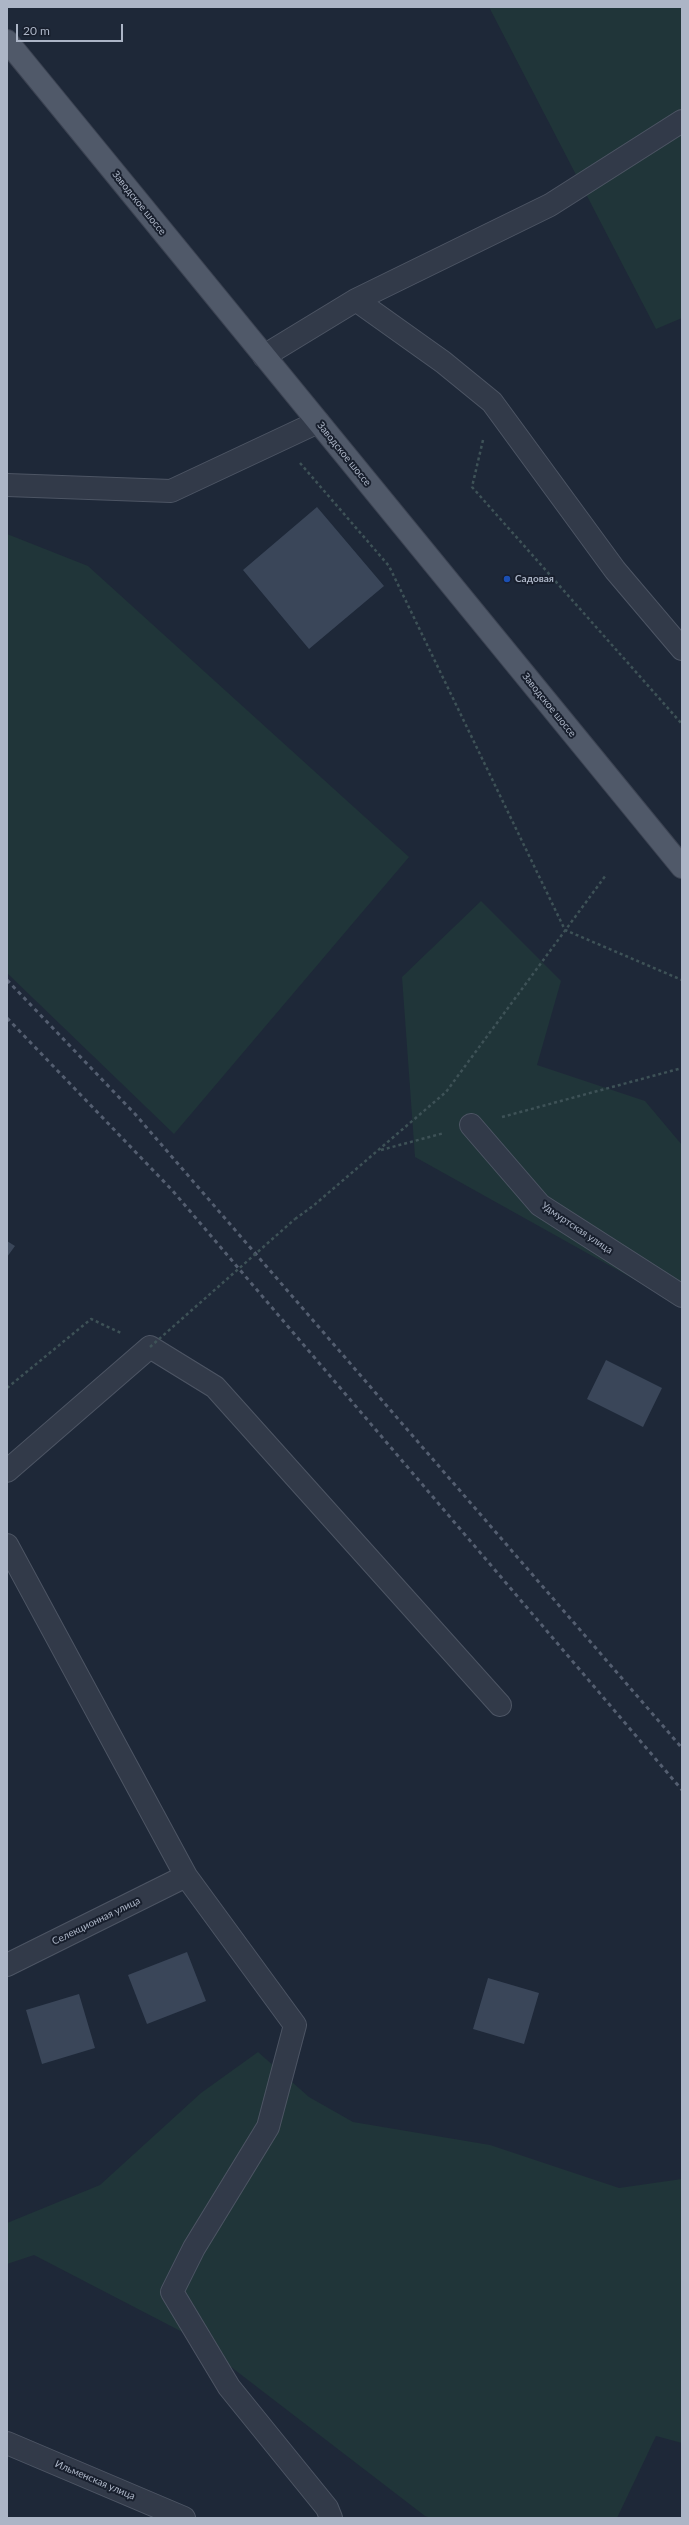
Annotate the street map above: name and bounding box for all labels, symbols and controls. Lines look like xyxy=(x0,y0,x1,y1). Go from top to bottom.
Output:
scale bar xyxy=(18,16,125,42)
text: 20 m xyxy=(23,23,50,38)
street label: Заводское шоссе xyxy=(109,169,169,237)
street label: Заводское шоссе xyxy=(314,420,374,488)
place label: Садовая xyxy=(515,573,554,585)
marker: Садовая xyxy=(502,574,512,584)
street label: Заводское шоссе xyxy=(519,671,579,739)
street label: Удмуртская улица xyxy=(539,1200,615,1256)
street label: Селекционная улица xyxy=(50,1894,142,1948)
street label: Ильменская улица xyxy=(53,2458,137,2502)

